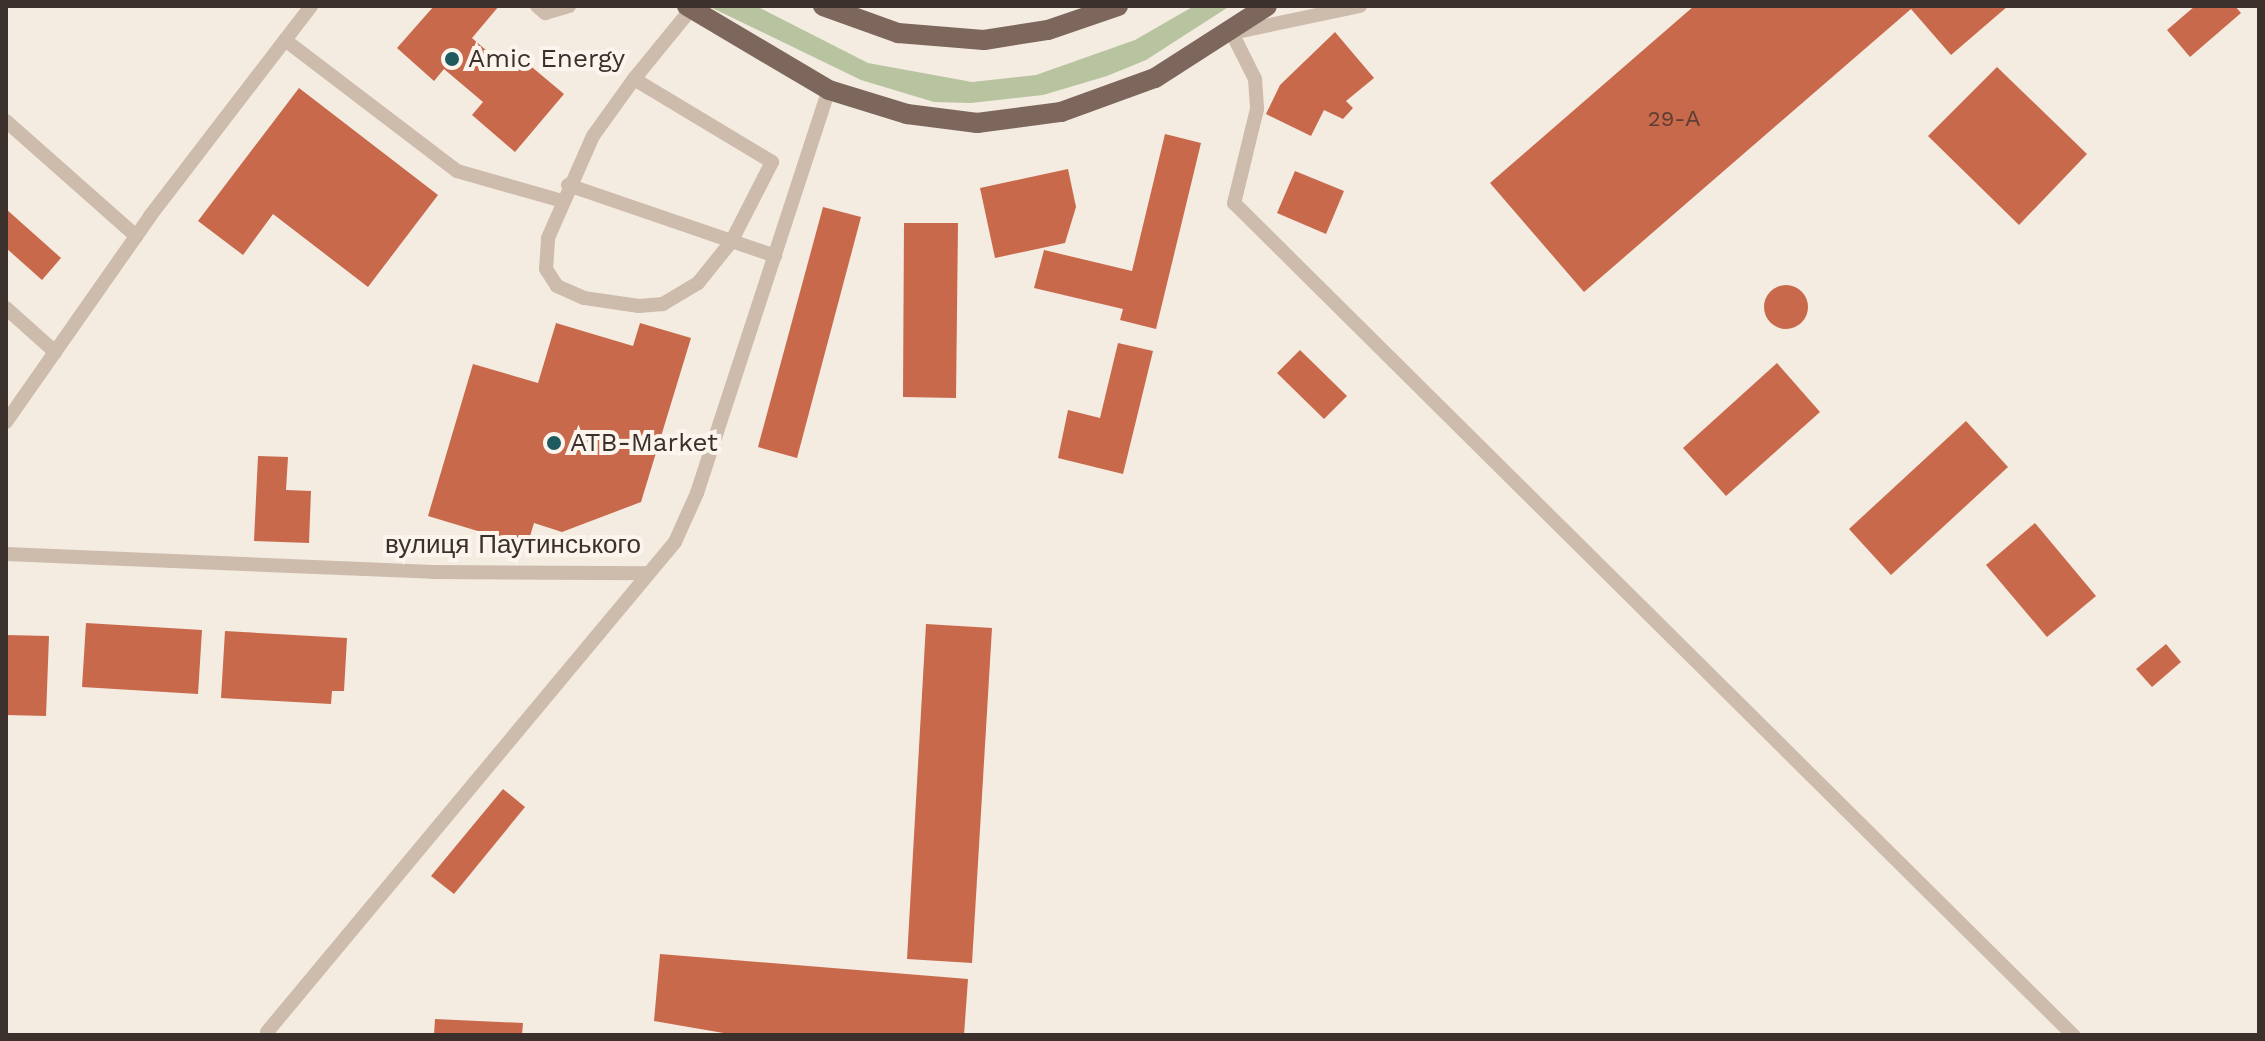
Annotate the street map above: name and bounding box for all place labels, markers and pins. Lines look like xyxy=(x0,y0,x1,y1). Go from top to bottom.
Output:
place label: Amic Energy xyxy=(468,43,625,75)
marker: Amic Energy xyxy=(443,50,461,68)
place label: ATB-Market xyxy=(570,427,718,459)
marker: ATB-Market xyxy=(545,434,563,452)

